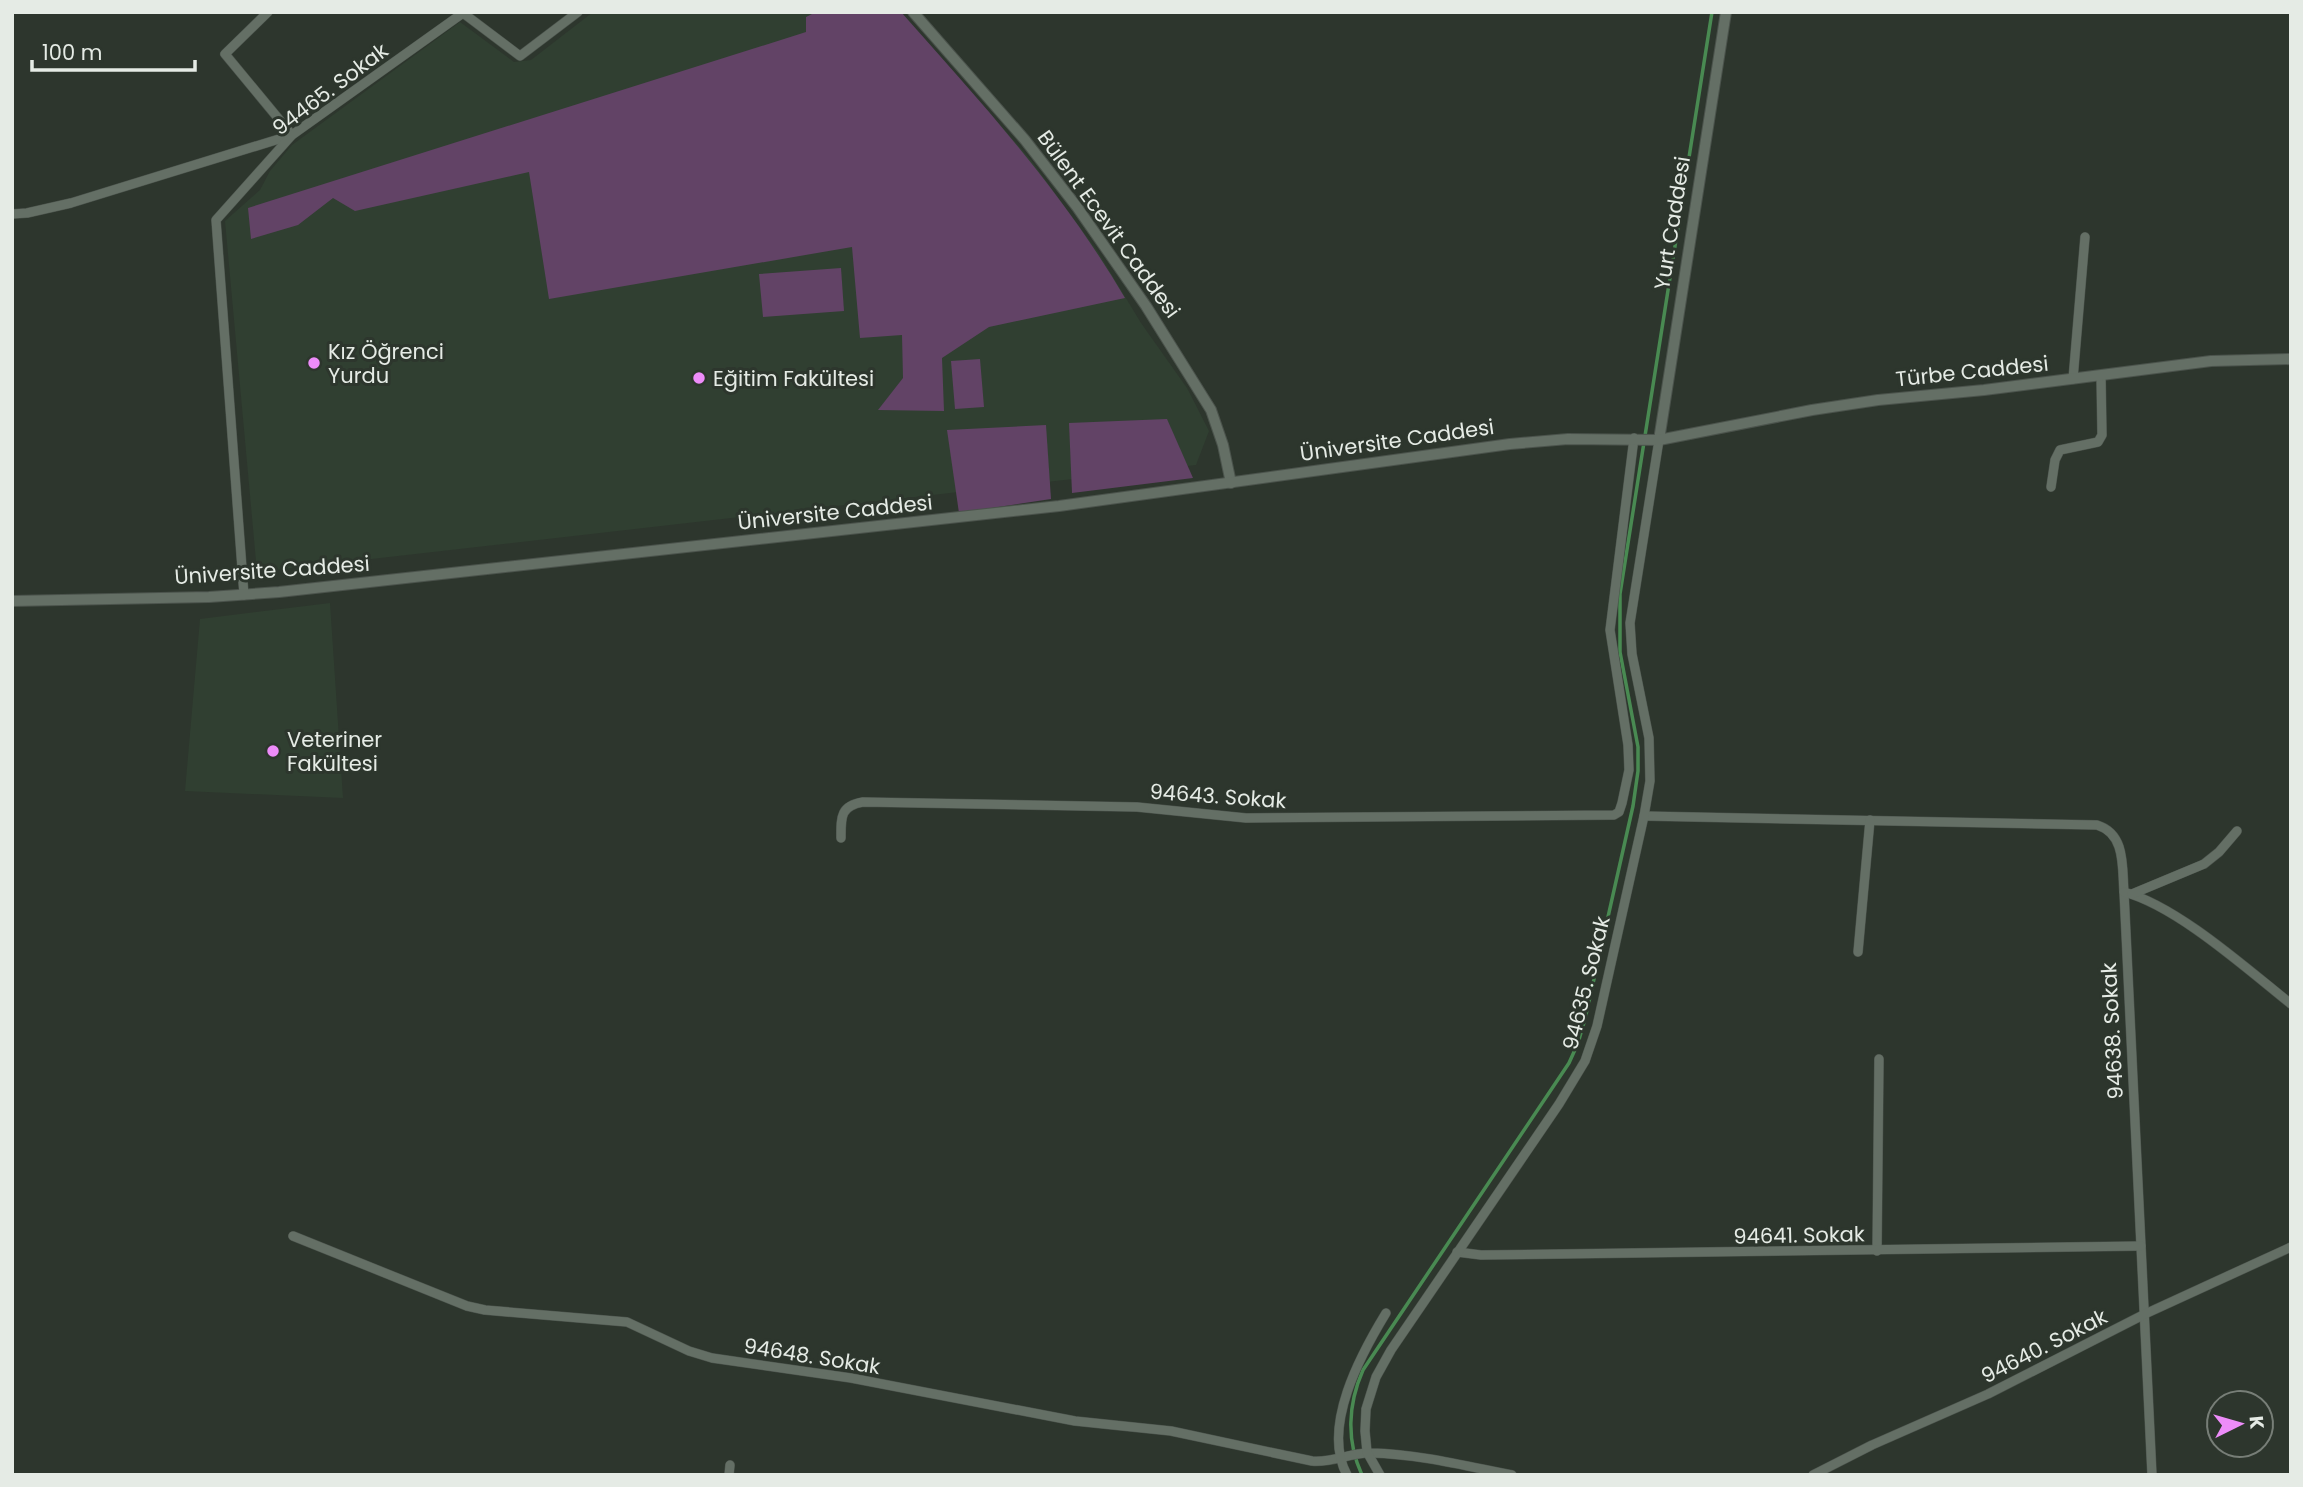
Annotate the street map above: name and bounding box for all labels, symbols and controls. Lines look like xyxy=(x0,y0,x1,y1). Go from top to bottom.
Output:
scale bar xyxy=(32,28,194,72)
street label: 94465. Sokak xyxy=(266,36,394,142)
text: 100 m xyxy=(42,38,102,67)
street label: Bülent Ecevit Caddesi xyxy=(1031,124,1187,324)
street label: Yurt Caddesi xyxy=(1647,154,1697,292)
place label: Kız Öğrenci Yurdu xyxy=(328,337,444,390)
street label: Türbe Caddesi xyxy=(1894,349,2050,393)
marker: Kız Öğrenci Yurdu xyxy=(306,355,322,371)
place label: Eğitim Fakültesi xyxy=(713,364,874,393)
marker: Eğitim Fakültesi xyxy=(691,370,707,386)
street label: Üniversite Caddesi xyxy=(1298,412,1496,468)
street label: Üniversite Caddesi xyxy=(736,487,934,537)
street label: Üniversite Caddesi xyxy=(173,549,371,591)
place label: Veteriner Fakültesi xyxy=(287,725,382,778)
marker: Veteriner Fakültesi xyxy=(265,743,281,759)
street label: 94643. Sokak xyxy=(1149,777,1288,815)
street label: 94635. Sokak xyxy=(1555,913,1617,1053)
street label: 94638. Sokak xyxy=(2094,962,2130,1100)
street label: 94641. Sokak xyxy=(1733,1219,1865,1251)
street label: 94640. Sokak xyxy=(1976,1302,2112,1390)
street label: 94648. Sokak xyxy=(742,1331,883,1381)
north arrow xyxy=(2205,1389,2275,1459)
text: K xyxy=(2242,1415,2270,1430)

